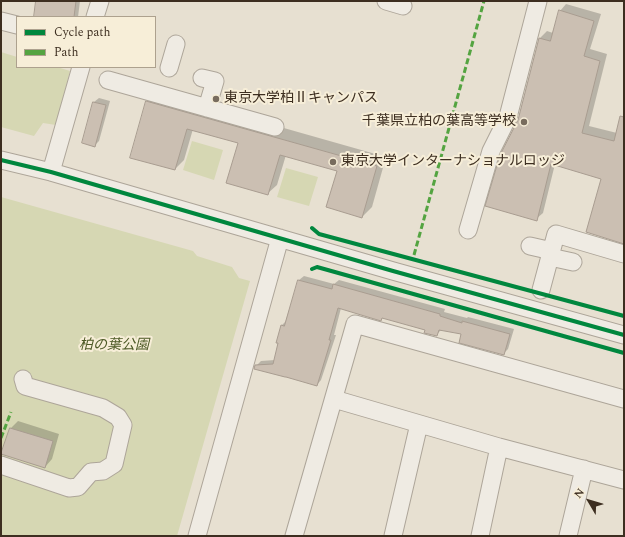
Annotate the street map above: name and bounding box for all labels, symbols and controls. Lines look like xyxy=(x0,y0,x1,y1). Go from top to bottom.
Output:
legend xyxy=(16,16,156,68)
text: Cycle path xyxy=(54,23,111,42)
text: Path xyxy=(54,43,79,62)
place label: 東京大学柏Ⅱキャンパス xyxy=(224,91,378,107)
marker: 東京大学柏Ⅱキャンパス xyxy=(211,94,221,104)
place label: 千葉県立柏の葉高等学校 xyxy=(362,114,516,130)
marker: 千葉県立柏の葉高等学校 xyxy=(519,117,529,127)
place label: 東京大学インターナショナルロッジ xyxy=(341,154,565,170)
marker: 東京大学インターナショナルロッジ xyxy=(328,157,338,167)
park label: 柏の葉公園 xyxy=(79,338,149,354)
north arrow xyxy=(569,481,609,521)
text: N xyxy=(570,485,589,502)

